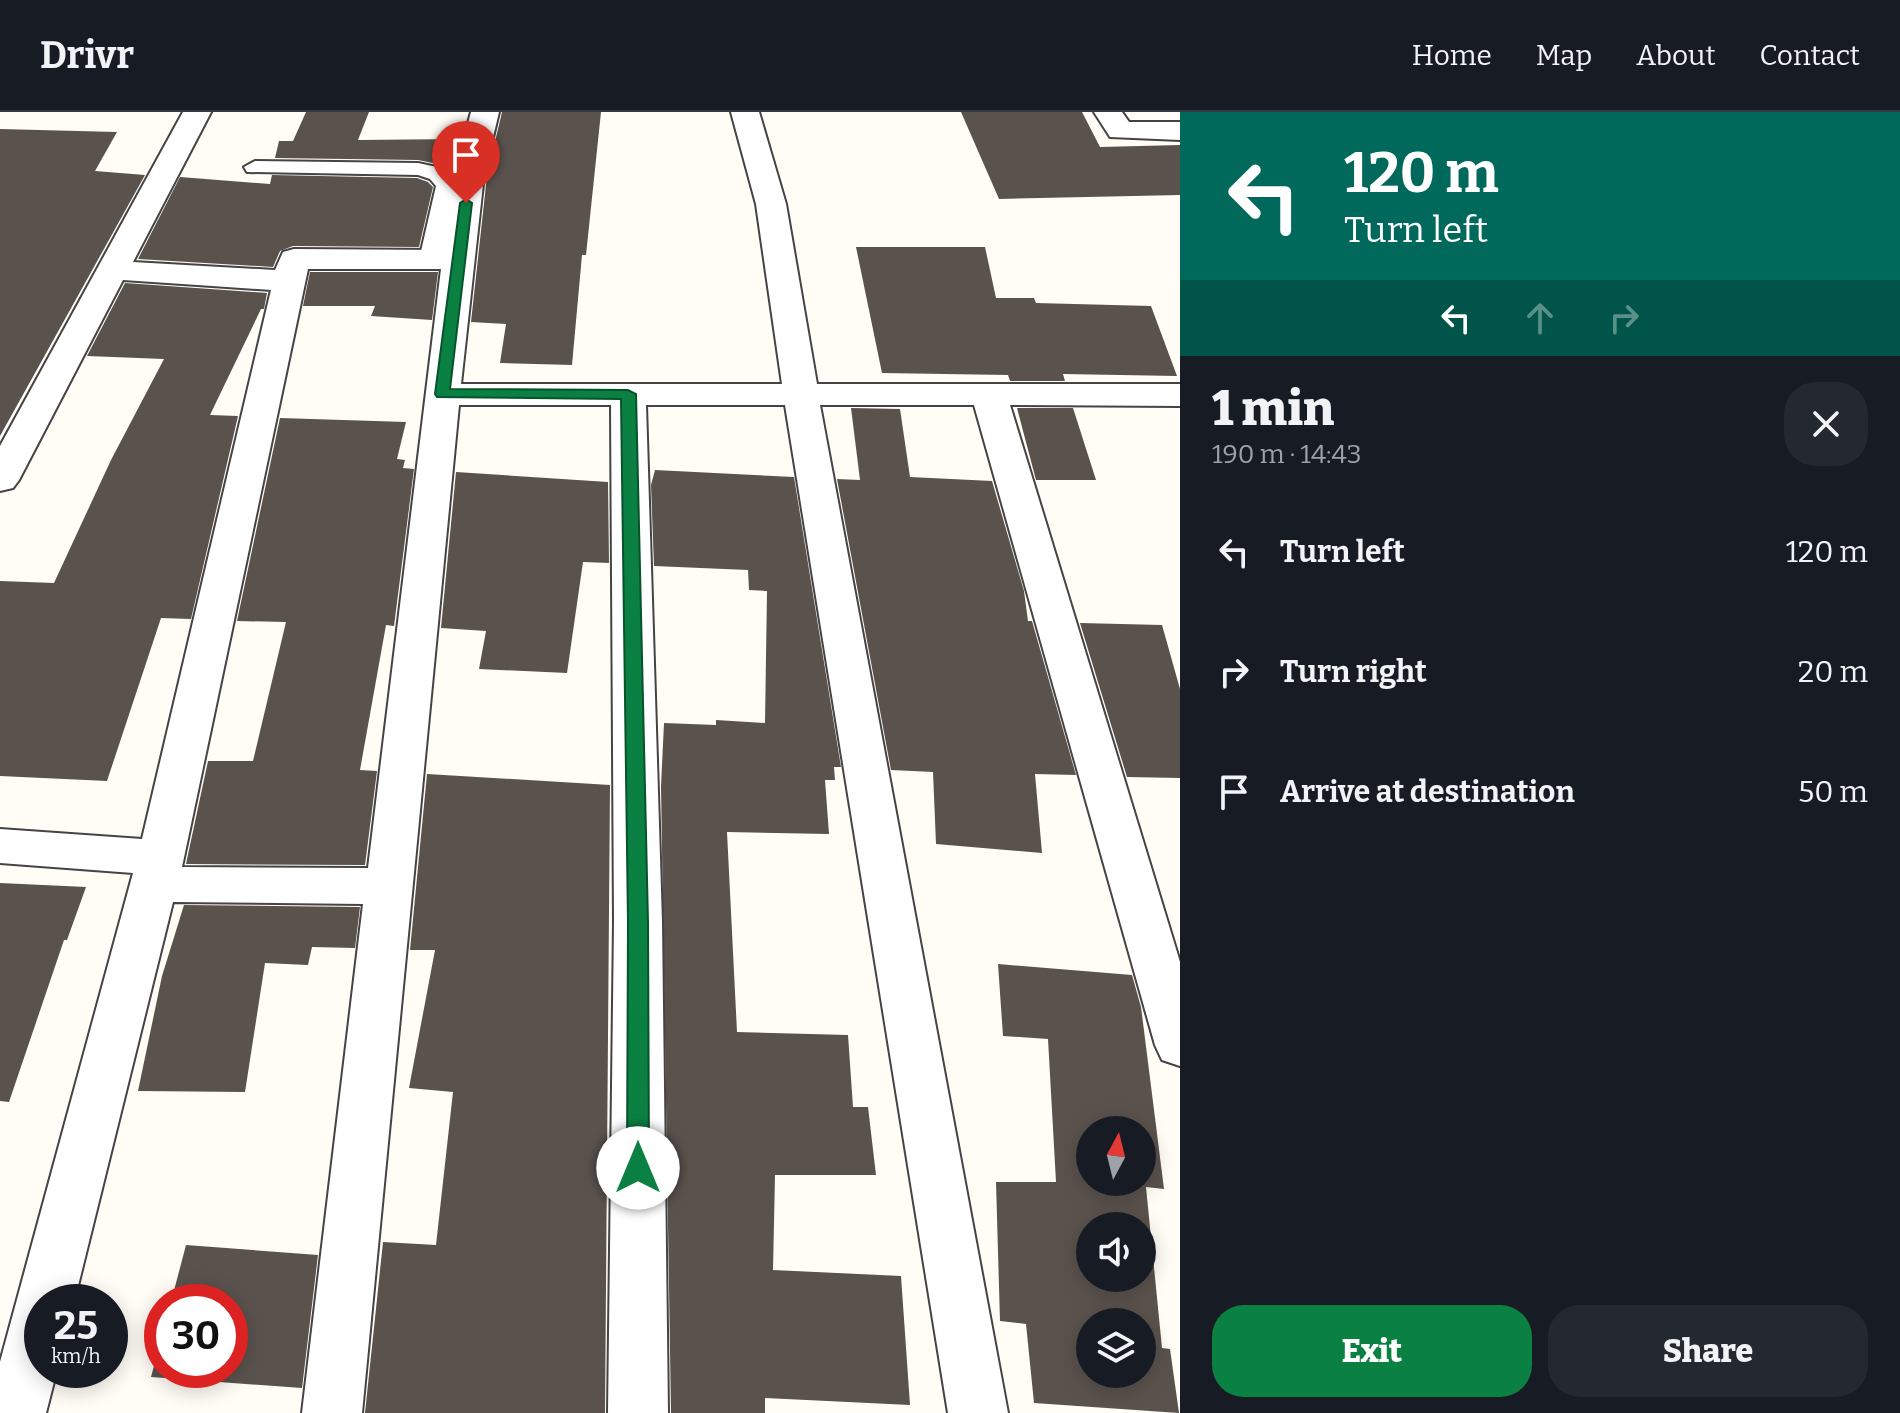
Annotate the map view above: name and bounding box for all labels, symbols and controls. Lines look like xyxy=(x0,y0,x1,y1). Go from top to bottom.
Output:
text: Drivr xyxy=(40,32,134,78)
text: Home xyxy=(1412,39,1492,72)
text: Map xyxy=(1536,39,1592,72)
text: About xyxy=(1636,39,1716,72)
text: Contact xyxy=(1760,39,1860,72)
pin xyxy=(432,121,500,203)
icon: arrive xyxy=(444,133,488,177)
text: 120 m xyxy=(1344,140,1499,207)
icon: left xyxy=(1212,144,1316,248)
text: Turn left xyxy=(1344,208,1488,252)
icon: left xyxy=(1434,296,1478,340)
icon: ahead xyxy=(1518,296,1562,340)
icon: right xyxy=(1602,296,1646,340)
text: 1 min xyxy=(1212,380,1334,438)
button: close xyxy=(1784,382,1868,466)
text: 190 m · 14:43 xyxy=(1212,439,1362,470)
icon: left xyxy=(1212,530,1256,574)
text: Turn left xyxy=(1280,534,1405,570)
text: 120 m xyxy=(1786,534,1868,570)
icon: right xyxy=(1212,650,1256,694)
text: Turn right xyxy=(1280,654,1427,690)
text: 20 m xyxy=(1798,654,1868,690)
icon: arrive xyxy=(1212,770,1256,814)
text: Arrive at destination xyxy=(1280,774,1575,810)
text: 50 m xyxy=(1798,774,1868,810)
north arrow xyxy=(1076,1116,1156,1196)
map controls xyxy=(1076,1116,1156,1388)
position arrow xyxy=(596,1126,680,1210)
button: sound xyxy=(1076,1212,1156,1292)
speed limit sign: 30 xyxy=(144,1284,248,1388)
text: 25 xyxy=(54,1302,98,1350)
button: Exit xyxy=(1212,1305,1532,1397)
button: Share xyxy=(1548,1305,1868,1397)
button: layers xyxy=(1076,1308,1156,1388)
text: km/h xyxy=(51,1344,101,1368)

